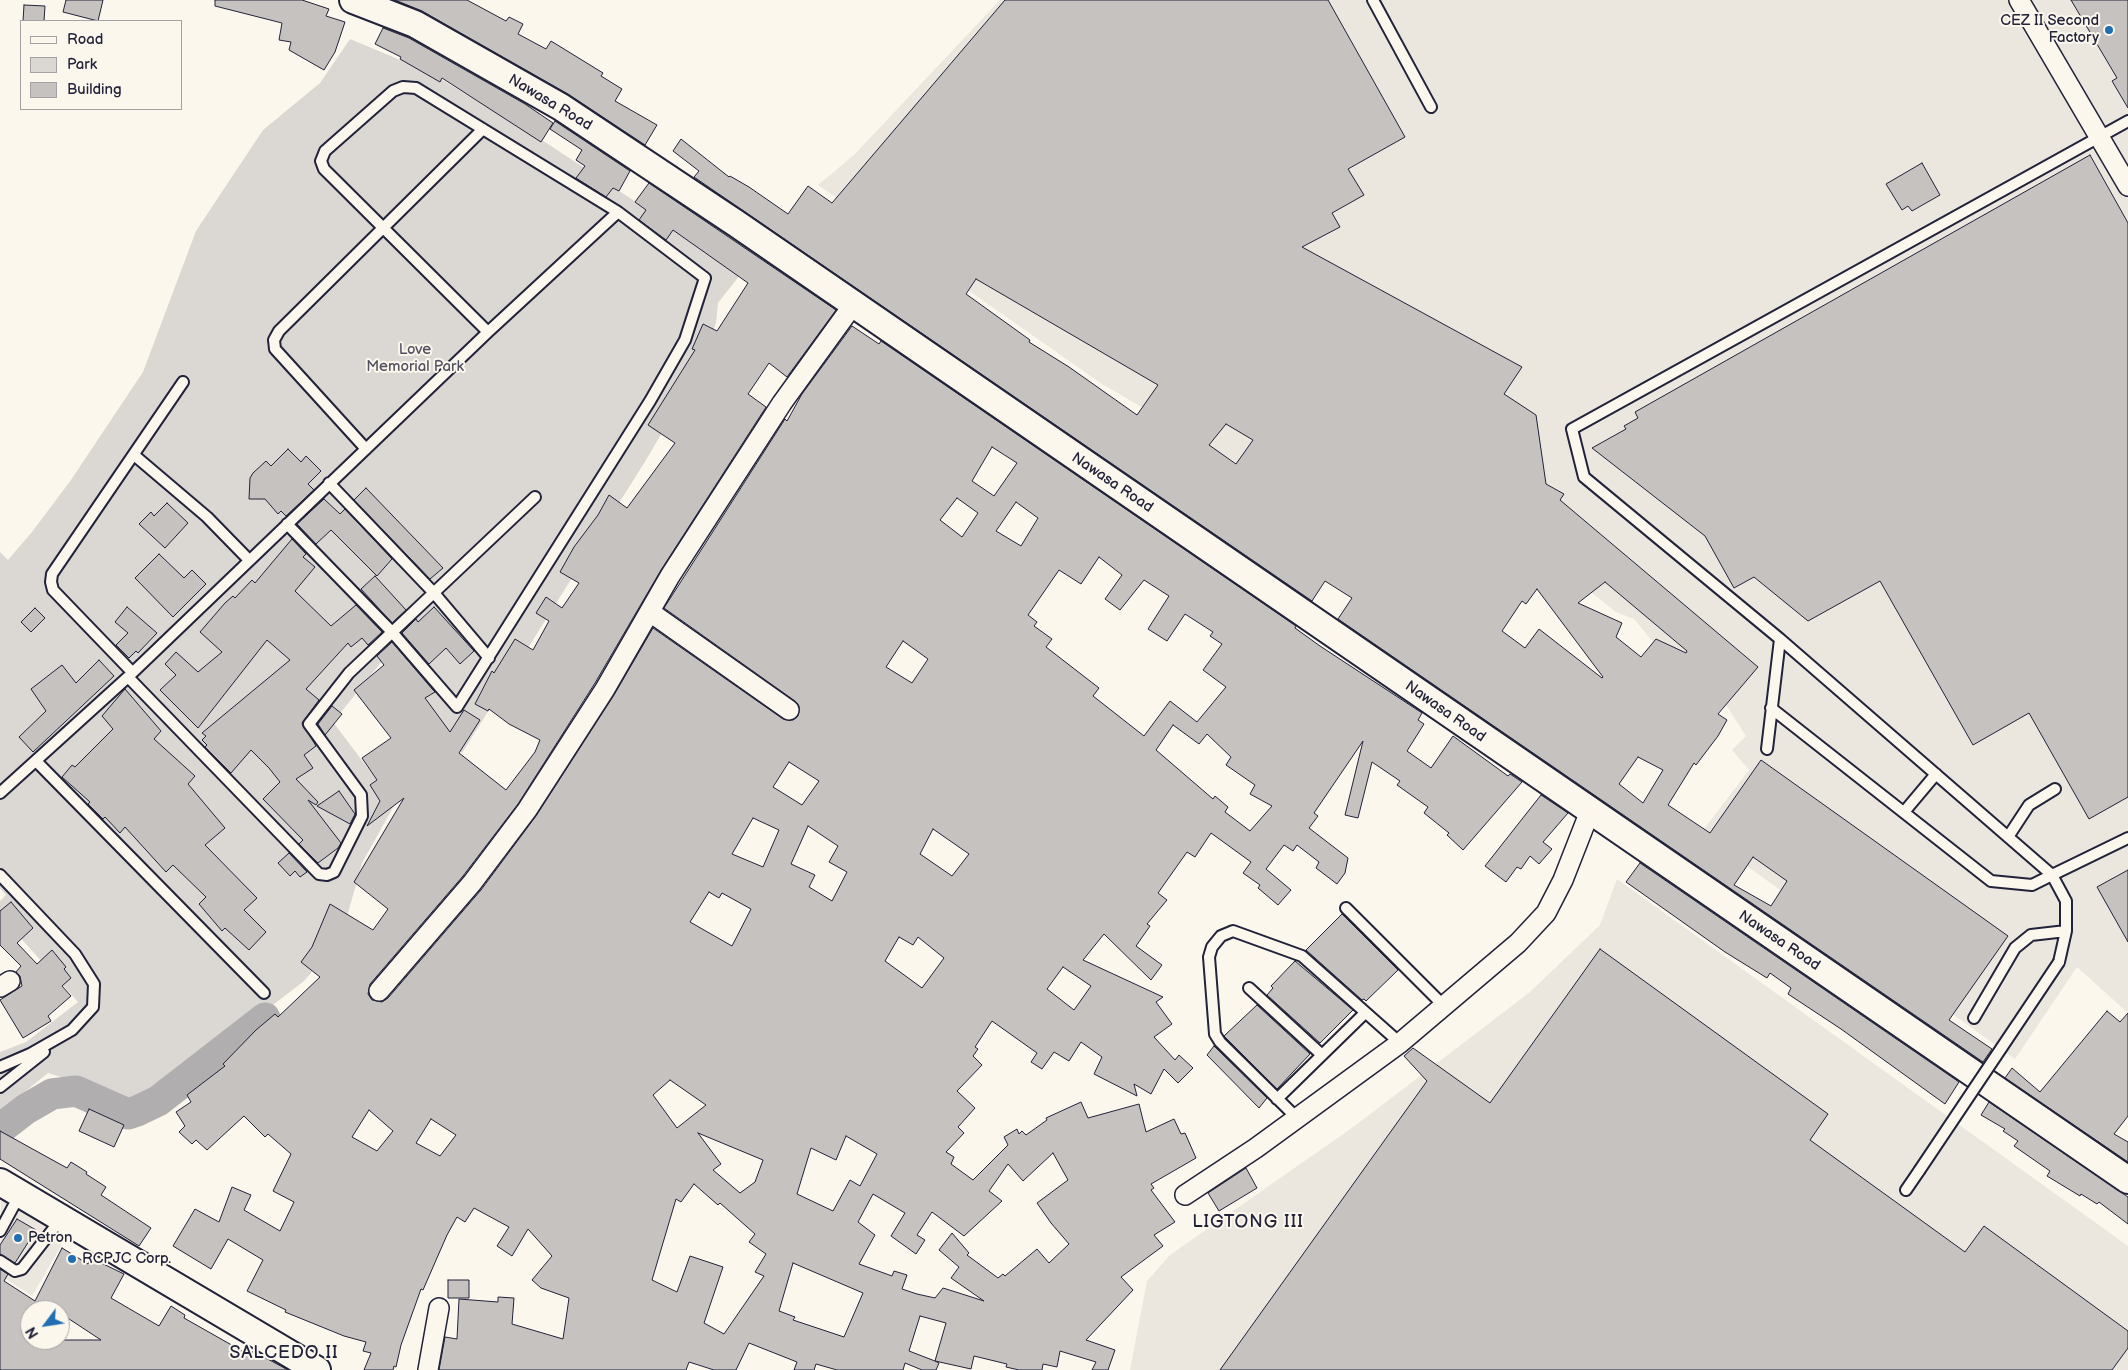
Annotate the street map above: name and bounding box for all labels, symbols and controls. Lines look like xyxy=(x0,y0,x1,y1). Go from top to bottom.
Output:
place label: CEZ II Second Factory xyxy=(2000,12,2099,47)
legend xyxy=(20,20,182,110)
marker: CEZ II Second Factory xyxy=(2103,24,2115,36)
text: Road xyxy=(67,30,103,49)
text: Park xyxy=(67,55,97,74)
street label: Nawasa Road xyxy=(505,71,595,135)
text: Building xyxy=(67,80,122,99)
park label: Love Memorial Park xyxy=(366,341,464,376)
street label: Nawasa Road xyxy=(1068,449,1156,517)
street label: Nawasa Road xyxy=(1401,678,1489,746)
street label: Nawasa Road xyxy=(1735,907,1823,975)
district label: LIGTONG III xyxy=(1191,1211,1305,1233)
place label: Petron xyxy=(28,1229,72,1247)
marker: Petron xyxy=(12,1232,24,1244)
place label: RCPJC Corp. xyxy=(82,1250,171,1268)
marker: RCPJC Corp. xyxy=(66,1253,78,1265)
north arrow xyxy=(20,1300,70,1350)
text: N xyxy=(23,1324,43,1341)
district label: SALCEDO II xyxy=(228,1342,340,1364)

